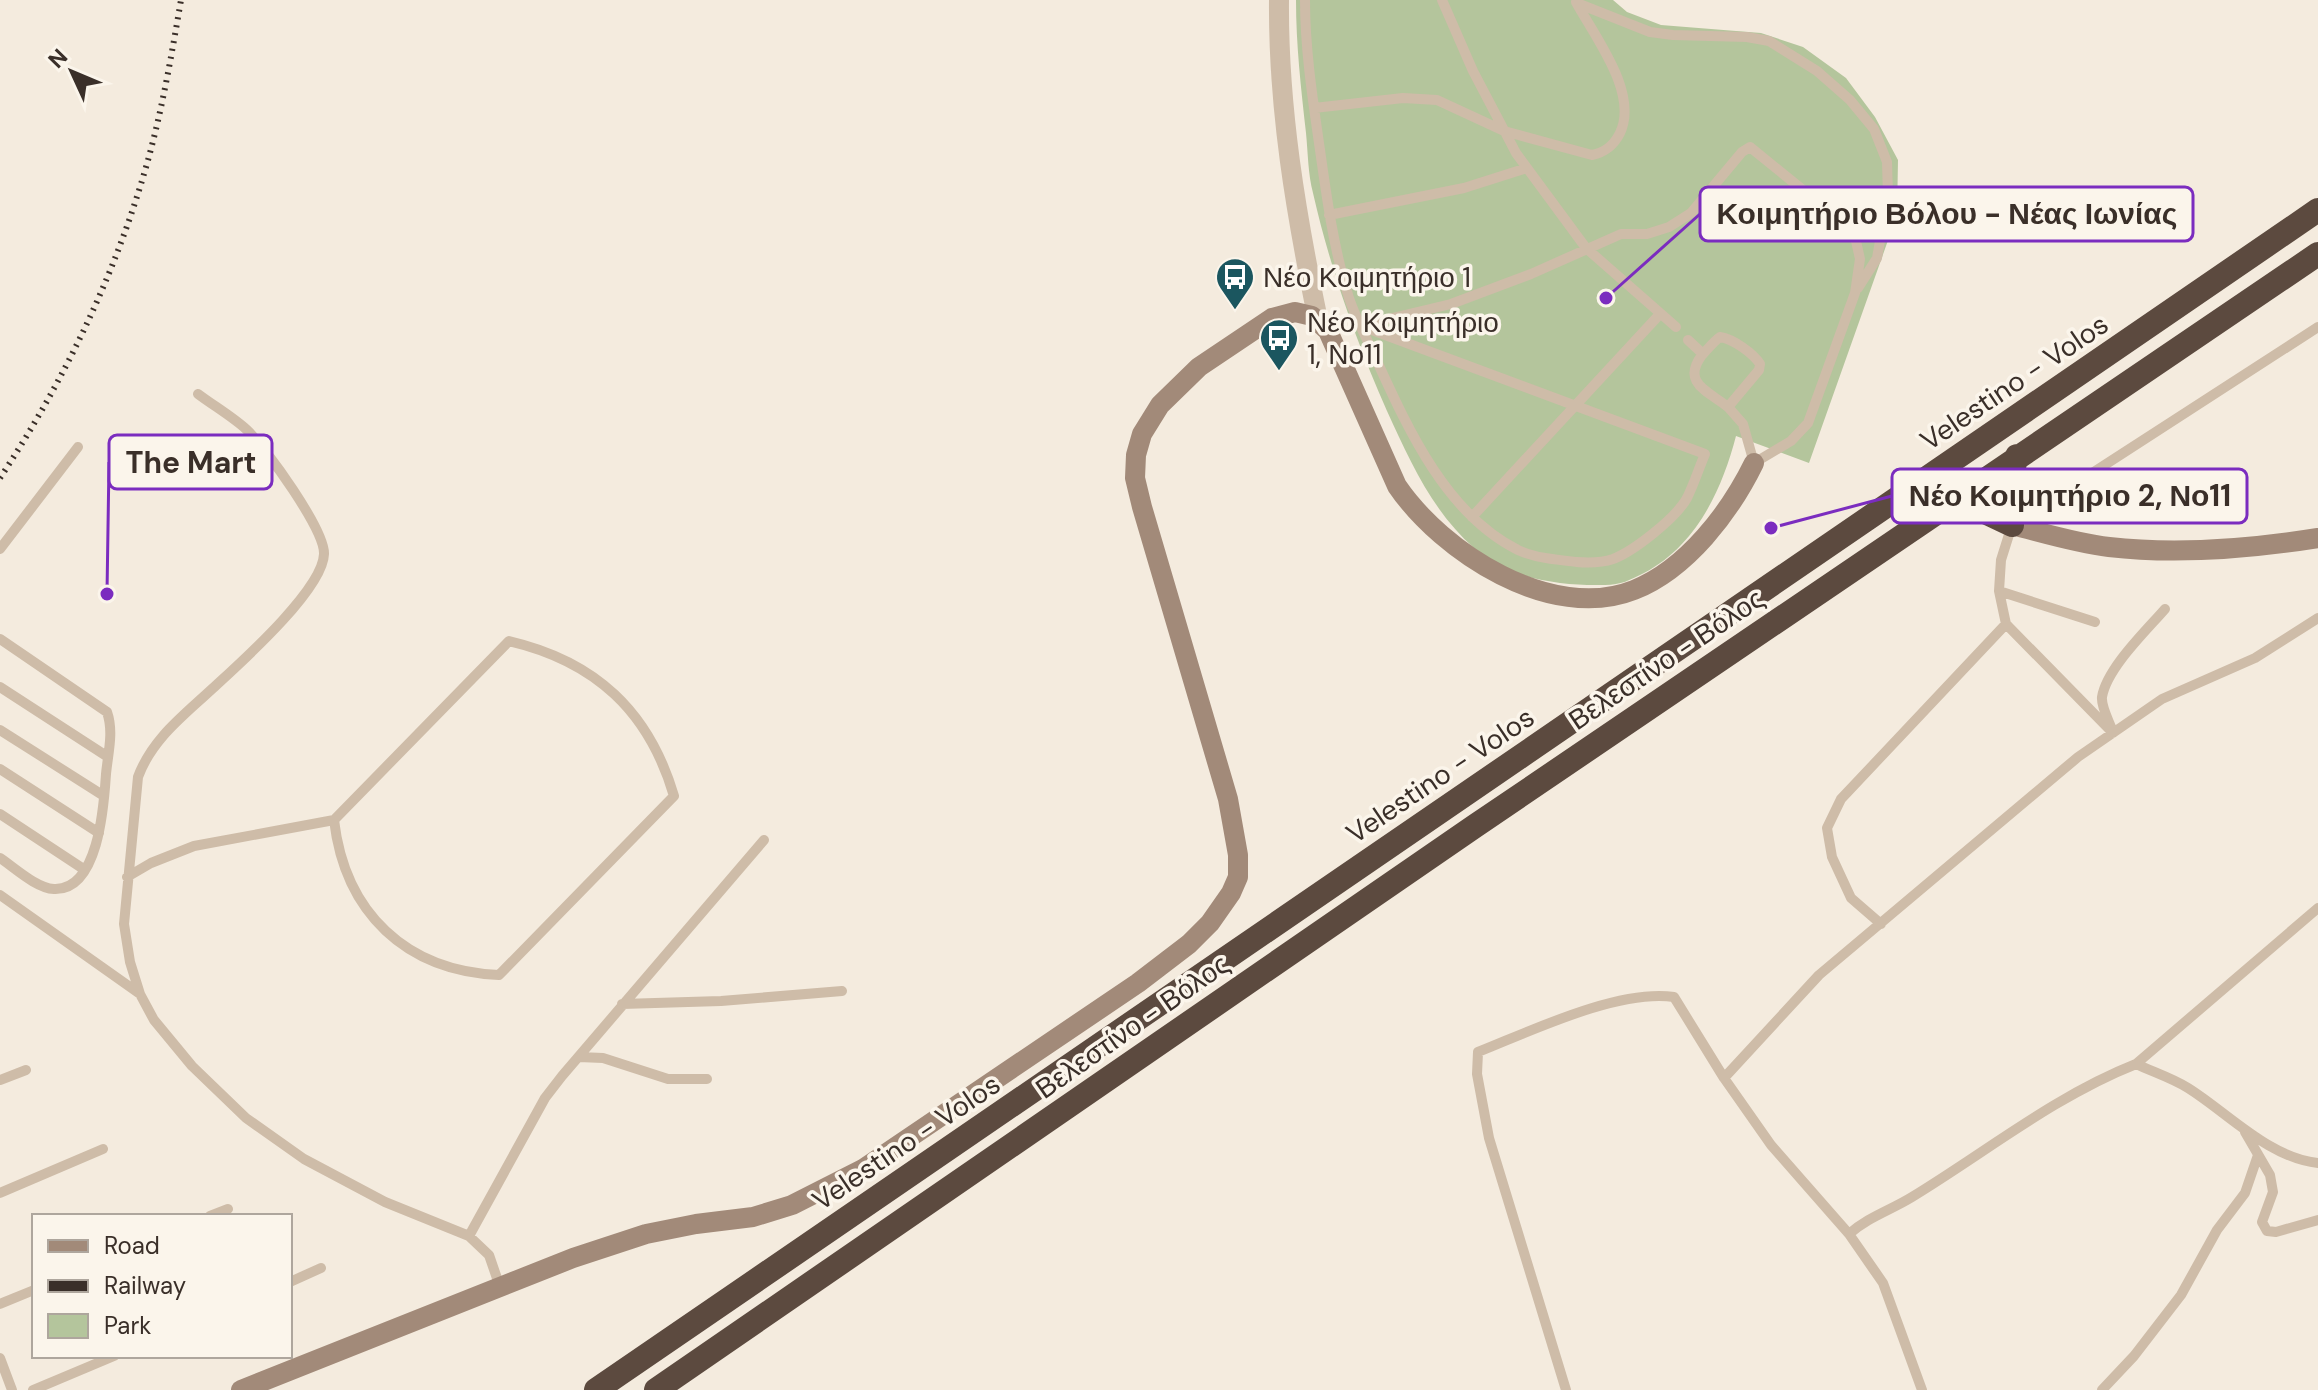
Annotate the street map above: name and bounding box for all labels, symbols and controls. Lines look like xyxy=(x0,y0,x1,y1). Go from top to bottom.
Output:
north arrow xyxy=(32,32,112,112)
text: N xyxy=(42,43,74,74)
callout: Κοιμητήριο Βόλου - Νέας Ιωνίας xyxy=(1700,187,2193,241)
text: Κοιμητήριο Βόλου - Νέας Ιωνίας xyxy=(1717,194,2177,233)
bus stop icon: Νέο Κοιμητήριο 1 xyxy=(1214,256,1256,311)
place label: Νέο Κοιμητήριο 1 xyxy=(1263,259,1471,296)
place label: Νέο Κοιμητήριο 1, Νο11 xyxy=(1307,304,1499,373)
street label: Velestino - Volos xyxy=(1913,306,2116,459)
bus stop icon: Νέο Κοιμητήριο 1, Νο11 xyxy=(1258,317,1300,372)
callout: The Mart xyxy=(109,435,272,489)
text: The Mart xyxy=(126,443,256,482)
callout: Νέο Κοιμητήριο 2, Νο11 xyxy=(1892,469,2247,523)
text: Νέο Κοιμητήριο 2, Νο11 xyxy=(1909,476,2231,515)
street label: Βελεστίνο - Βόλος xyxy=(1561,580,1771,739)
street label: Velestino - Volos xyxy=(1339,699,1542,852)
street label: Βελεστίνο - Βόλος xyxy=(1028,946,1236,1107)
street label: Velestino - Volos xyxy=(805,1066,1008,1219)
legend xyxy=(32,1214,292,1358)
text: Road xyxy=(104,1230,160,1261)
text: Railway xyxy=(104,1270,186,1301)
text: Park xyxy=(104,1310,151,1341)

